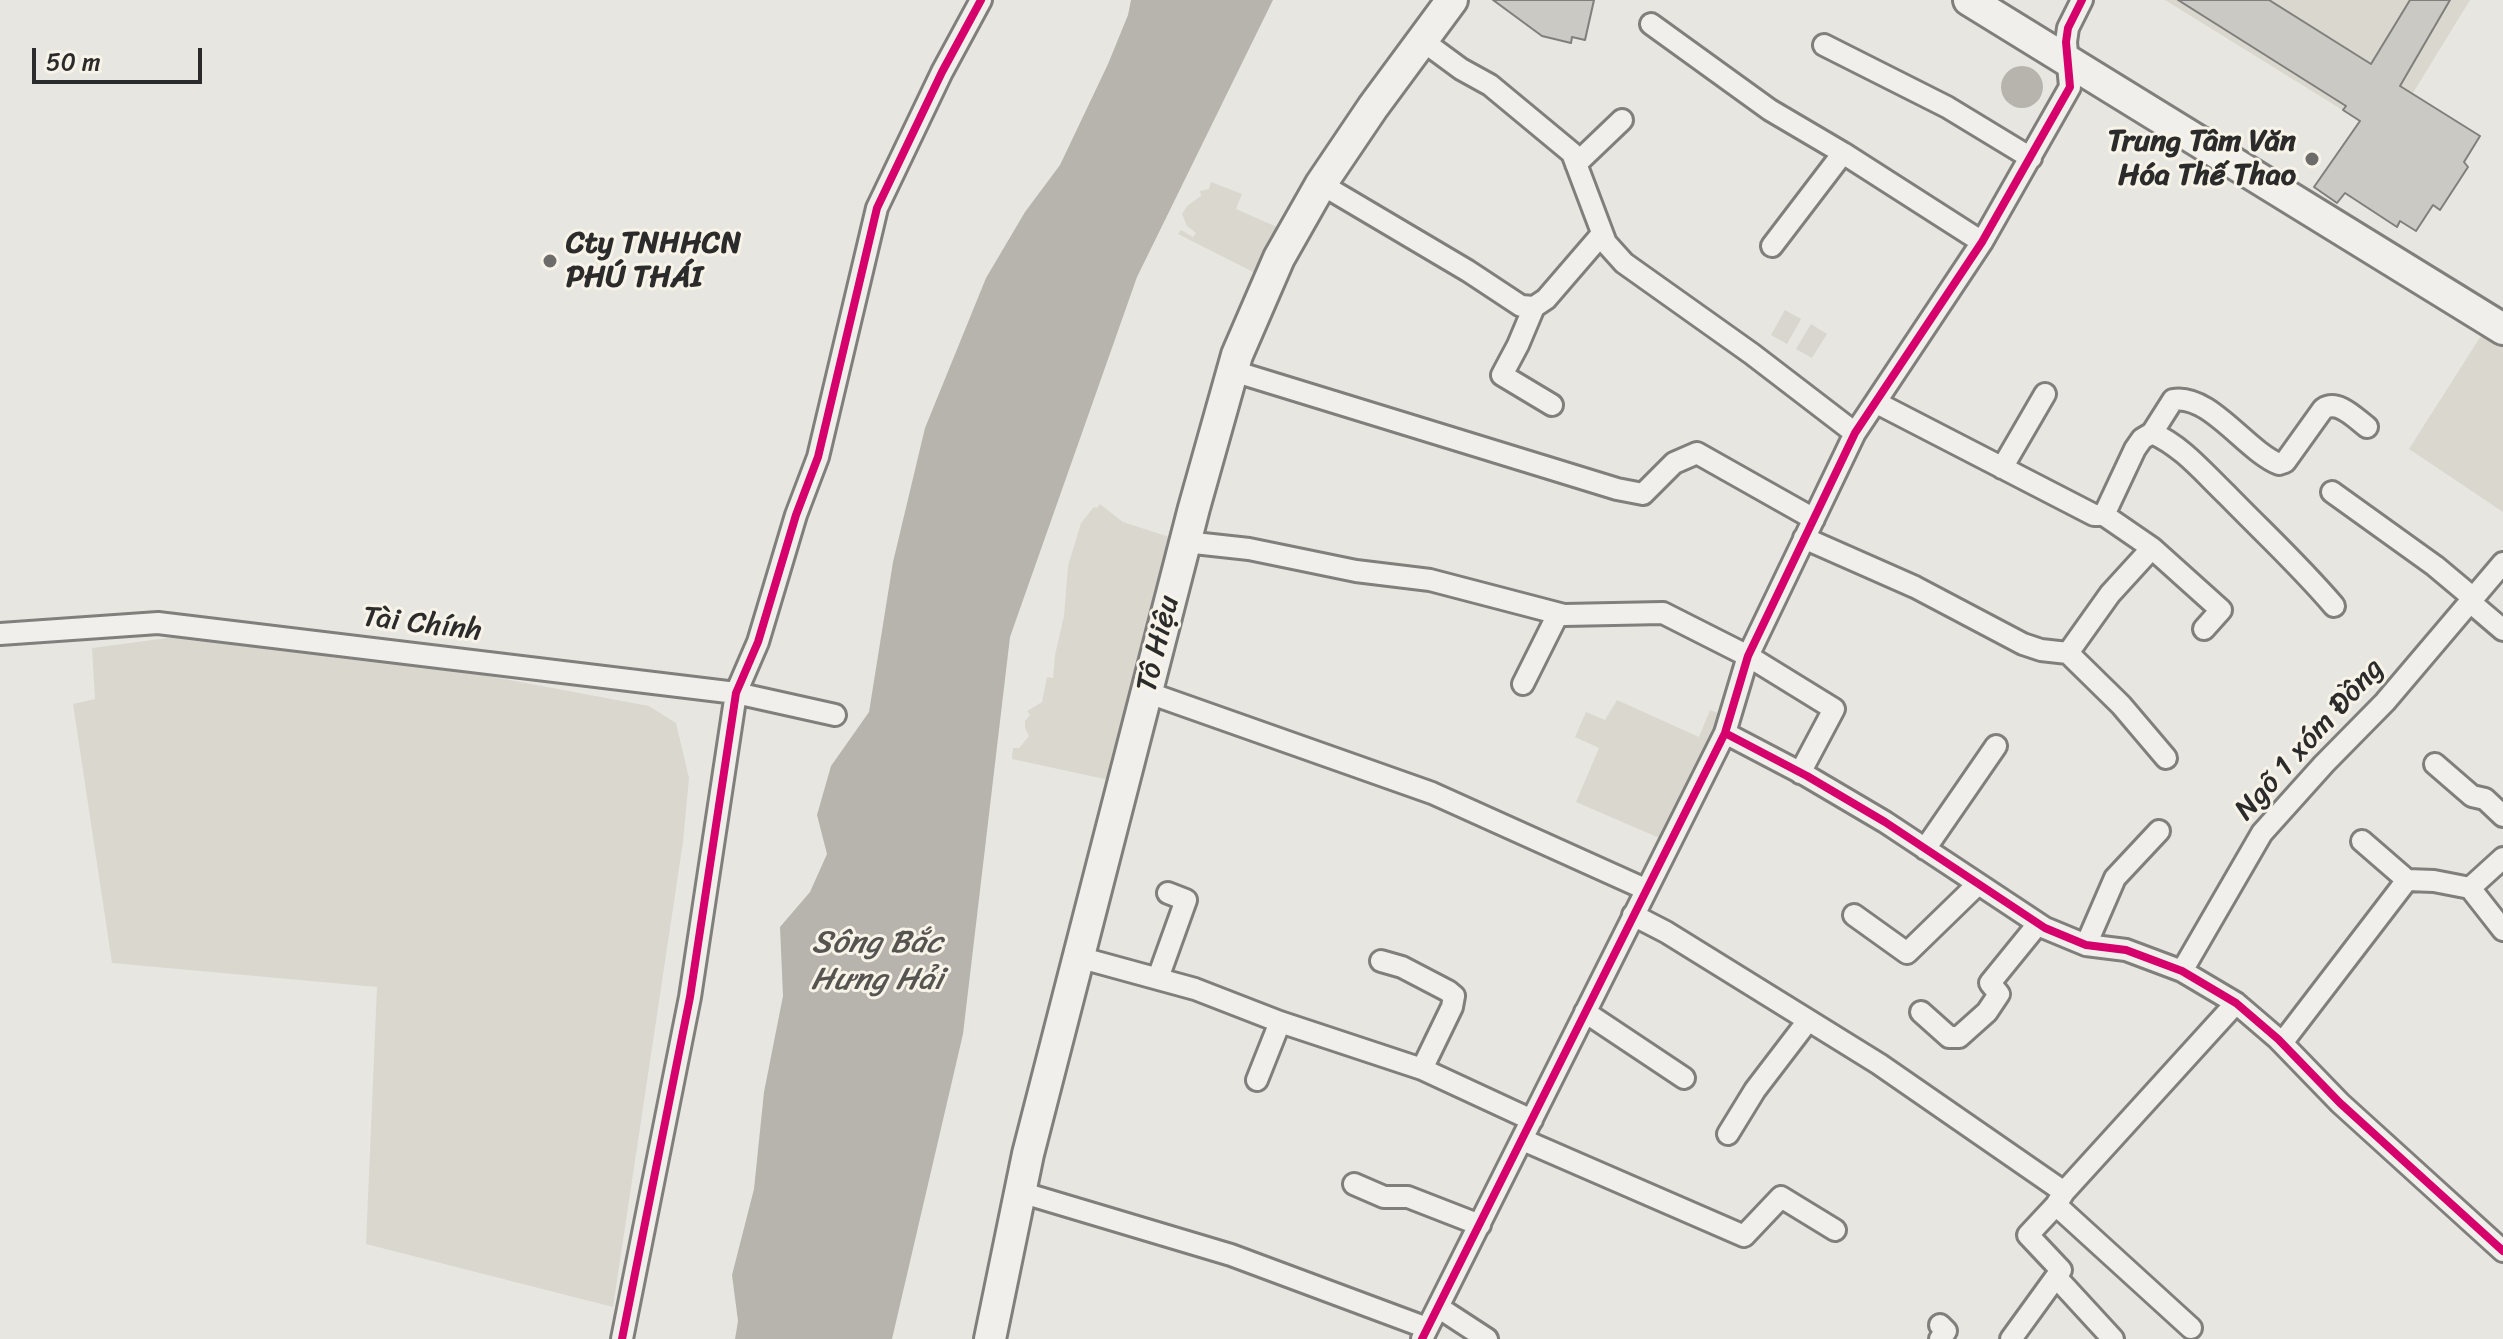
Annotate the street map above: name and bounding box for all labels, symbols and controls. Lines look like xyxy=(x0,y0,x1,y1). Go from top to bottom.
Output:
scale bar xyxy=(36,32,206,82)
text: 50 m xyxy=(46,41,101,83)
place label: Trung Tâm Văn Hóa Thế Thao xyxy=(2108,124,2296,194)
marker: Trung Tâm Văn Hóa Thế Thao xyxy=(2303,150,2321,168)
place label: Cty TNHHCN PHÚ THÁI xyxy=(566,226,741,296)
marker: Cty TNHHCN PHÚ THÁI xyxy=(541,252,559,270)
street label: Tô Hiệu xyxy=(1130,592,1188,696)
street label: Tài Chính xyxy=(360,600,484,650)
street label: Ngõ 1 xóm Đồng xyxy=(2228,652,2392,828)
water label: Sông Bắc Hưng Hải xyxy=(811,925,943,1000)

